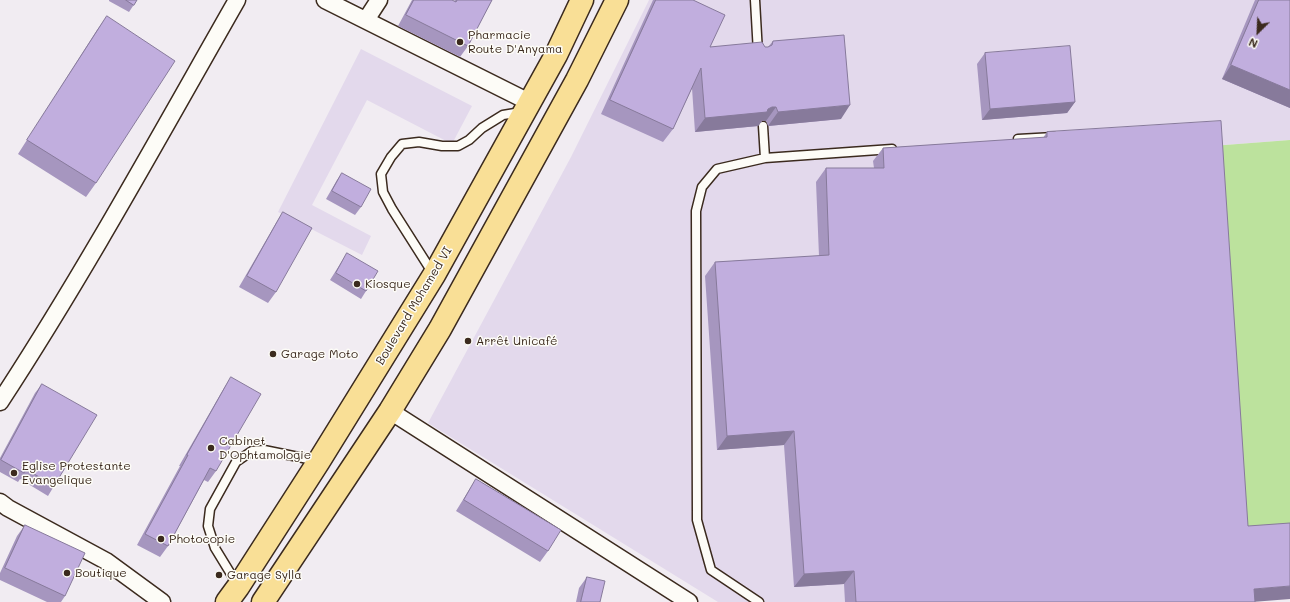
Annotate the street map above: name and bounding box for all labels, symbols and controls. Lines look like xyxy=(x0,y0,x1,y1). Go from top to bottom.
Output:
north arrow xyxy=(1238,12,1278,52)
place label: Pharmacie Route D'Anyama xyxy=(468,28,563,56)
text: N xyxy=(1246,35,1260,52)
marker: Pharmacie Route D'Anyama xyxy=(455,37,465,47)
street label: Boulevard Mohamed VI xyxy=(373,244,455,368)
place label: Kiosque xyxy=(365,277,411,291)
marker: Kiosque xyxy=(352,279,362,289)
place label: Arrêt Unicafé xyxy=(476,334,557,348)
marker: Arrêt Unicafé xyxy=(463,336,473,346)
place label: Garage Moto xyxy=(281,347,358,361)
marker: Garage Moto xyxy=(268,349,278,359)
place label: Cabinet D'Ophtamologie xyxy=(219,434,311,462)
marker: Cabinet D'Ophtamologie xyxy=(206,443,216,453)
place label: Eglise Protestante Evangelique xyxy=(22,459,131,487)
marker: Eglise Protestante Evangelique xyxy=(9,468,19,478)
place label: Photocopie xyxy=(169,532,235,546)
marker: Photocopie xyxy=(156,534,166,544)
place label: Boutique xyxy=(75,566,127,580)
marker: Boutique xyxy=(62,568,72,578)
place label: Garage Sylla xyxy=(227,568,302,582)
marker: Garage Sylla xyxy=(214,570,224,580)

